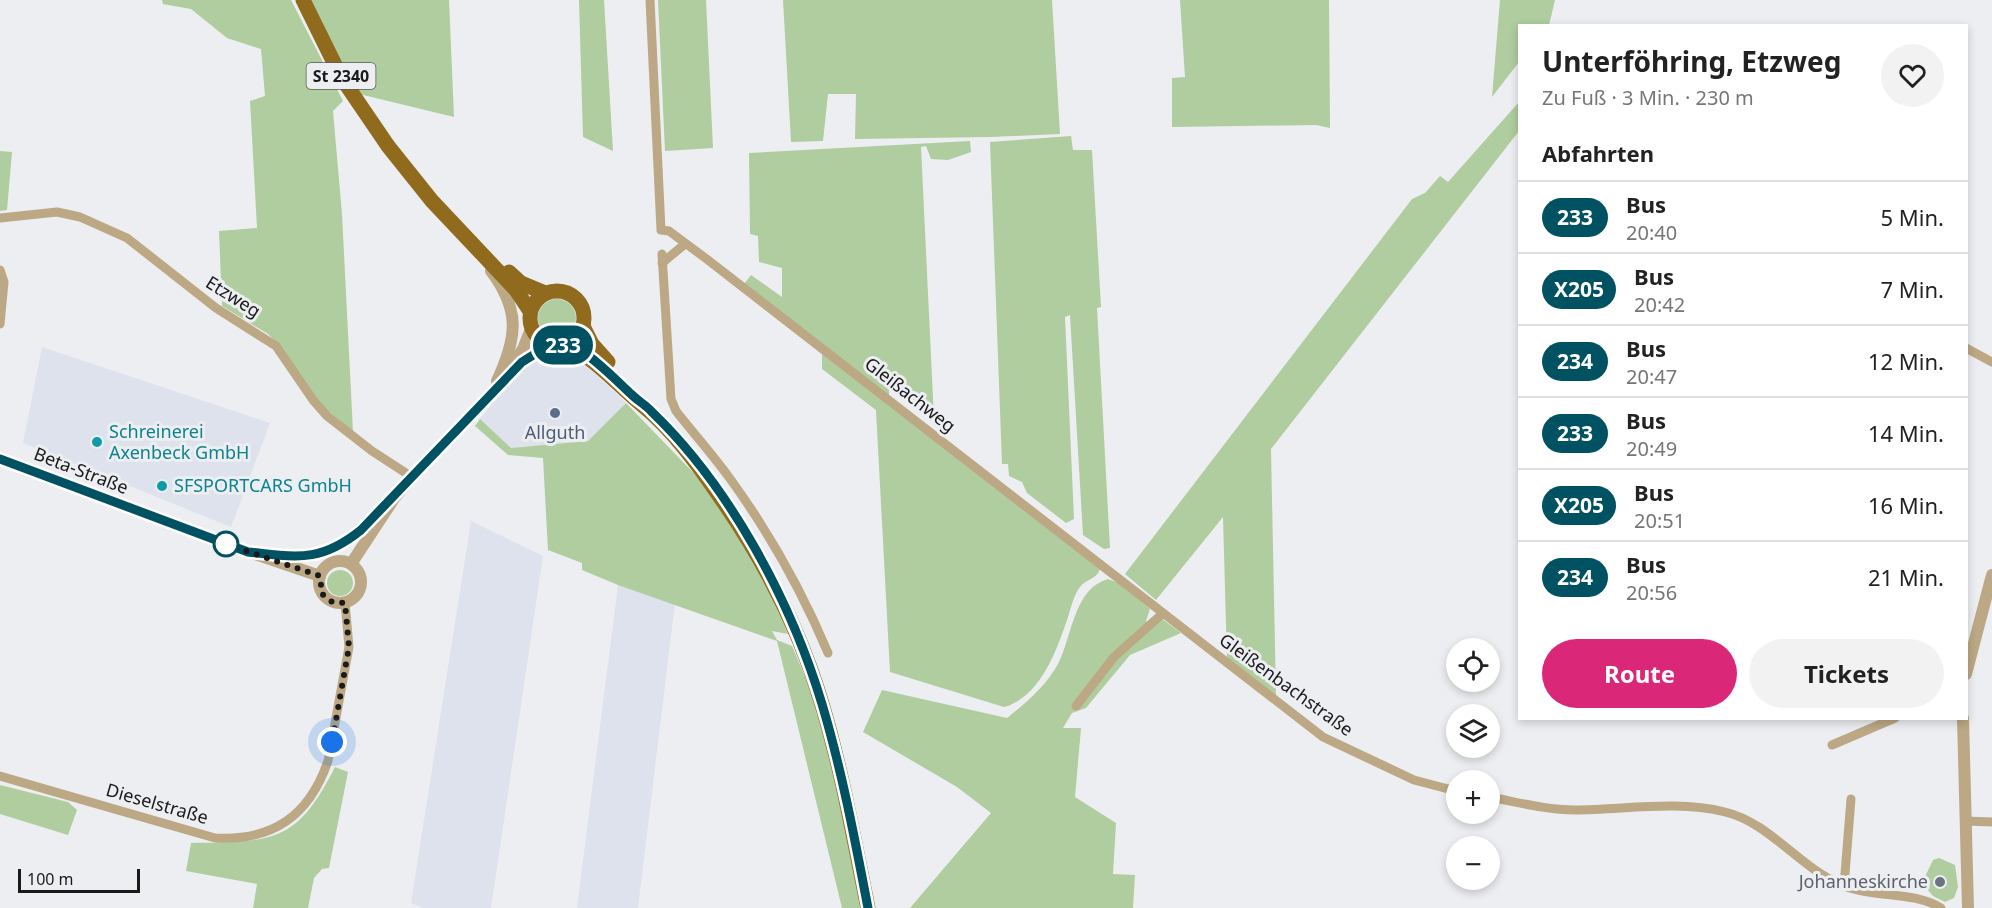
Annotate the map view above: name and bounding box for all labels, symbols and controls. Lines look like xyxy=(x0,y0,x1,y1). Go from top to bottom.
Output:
text: Unterföhring, Etzweg xyxy=(1542,42,1841,80)
button: heart xyxy=(1881,44,1944,107)
road number: St 2340 xyxy=(306,63,376,89)
text: Zu Fuß · 3 Min. · 230 m xyxy=(1542,84,1754,111)
text: Abfahrten xyxy=(1542,138,1654,168)
text: Bus xyxy=(1626,189,1666,219)
text: 5 Min. xyxy=(1881,202,1944,232)
text: 233 xyxy=(1557,203,1593,231)
text: 20:40 xyxy=(1626,219,1677,246)
text: Bus xyxy=(1634,261,1674,291)
street label: Etzweg xyxy=(202,270,265,322)
text: 7 Min. xyxy=(1881,274,1944,304)
text: X205 xyxy=(1554,275,1604,303)
text: 20:42 xyxy=(1634,291,1685,318)
line badge: 233 xyxy=(528,326,598,364)
text: 233 xyxy=(545,331,581,359)
text: Bus xyxy=(1626,333,1666,363)
text: 12 Min. xyxy=(1868,346,1944,376)
text: 234 xyxy=(1557,347,1593,375)
street label: Gleißachweg xyxy=(860,351,961,437)
text: 20:47 xyxy=(1626,363,1677,390)
text: Bus xyxy=(1626,405,1666,435)
marker: Allguth xyxy=(548,406,562,420)
text: 14 Min. xyxy=(1868,418,1944,448)
place label: Schreinerei Axenbeck GmbH xyxy=(109,419,249,464)
text: 233 xyxy=(1557,419,1593,447)
place label: Allguth xyxy=(525,420,585,444)
marker: Schreinerei Axenbeck GmbH xyxy=(90,435,104,449)
text: 20:49 xyxy=(1626,435,1677,462)
street label: Beta-Straße xyxy=(31,441,132,499)
place label: SFSPORTCARS GmbH xyxy=(174,473,352,497)
text: Bus xyxy=(1634,477,1674,507)
marker: SFSPORTCARS GmbH xyxy=(155,479,169,493)
text: 16 Min. xyxy=(1868,490,1944,520)
text: X205 xyxy=(1554,491,1604,519)
text: 20:51 xyxy=(1634,507,1685,534)
unlabelled marker xyxy=(213,531,239,557)
text: Bus xyxy=(1626,549,1666,579)
text: 21 Min. xyxy=(1868,562,1944,592)
text: 234 xyxy=(1557,563,1593,591)
text: 20:56 xyxy=(1626,579,1677,606)
street label: Gleißenbachstraße xyxy=(1215,627,1358,741)
map controls xyxy=(1446,638,1500,890)
button: locate xyxy=(1446,638,1500,692)
button: Route xyxy=(1542,639,1737,708)
button: Tickets xyxy=(1749,639,1944,708)
button: layers xyxy=(1446,704,1500,758)
your location xyxy=(317,727,347,757)
button: + xyxy=(1446,770,1500,824)
street label: Dieselstraße xyxy=(103,777,211,829)
button: − xyxy=(1446,836,1500,890)
scale bar xyxy=(18,866,140,894)
text: 100 m xyxy=(27,868,74,890)
place label: Johanneskirche xyxy=(1797,869,1928,893)
marker: Johanneskirche xyxy=(1933,875,1947,889)

